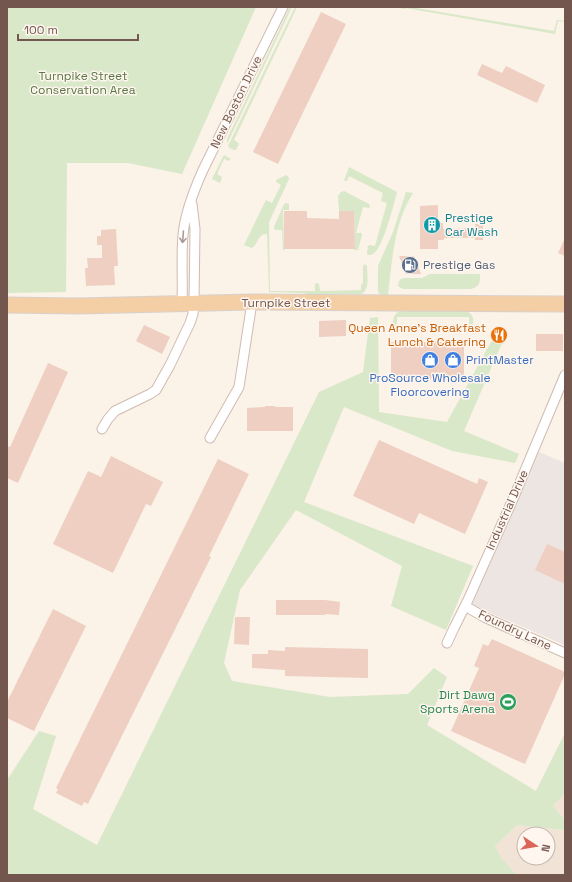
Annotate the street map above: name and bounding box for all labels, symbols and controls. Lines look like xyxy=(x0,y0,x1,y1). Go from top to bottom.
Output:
scale bar xyxy=(18,16,138,42)
text: 100 m xyxy=(24,22,58,38)
street label: New Boston Drive xyxy=(207,53,265,151)
park label: Turnpike Street Conservation Area xyxy=(30,68,136,98)
place label: Prestige Car Wash xyxy=(445,210,498,240)
building icon: Prestige Car Wash xyxy=(422,215,442,235)
one-way arrow xyxy=(180,230,187,243)
fuel station icon: Prestige Gas xyxy=(400,255,420,275)
place label: Prestige Gas xyxy=(423,257,495,273)
street label: Turnpike Street xyxy=(241,295,331,311)
place label: Queen Anne's Breakfast Lunch & Catering xyxy=(348,320,486,350)
restaurant icon: Queen Anne's Breakfast Lunch & Catering xyxy=(489,325,509,345)
shop icon: ProSource Wholesale Floorcovering xyxy=(420,350,440,370)
shop icon: PrintMaster xyxy=(443,350,463,370)
place label: PrintMaster xyxy=(466,352,534,368)
place label: ProSource Wholesale Floorcovering xyxy=(369,370,491,400)
street label: Industrial Drive xyxy=(482,467,532,553)
street label: Foundry Lane xyxy=(476,606,554,654)
place label: Dirt Dawg Sports Arena xyxy=(420,687,495,717)
sports icon: Dirt Dawg Sports Arena xyxy=(498,692,518,712)
north arrow xyxy=(516,826,556,866)
text: N xyxy=(538,843,553,853)

